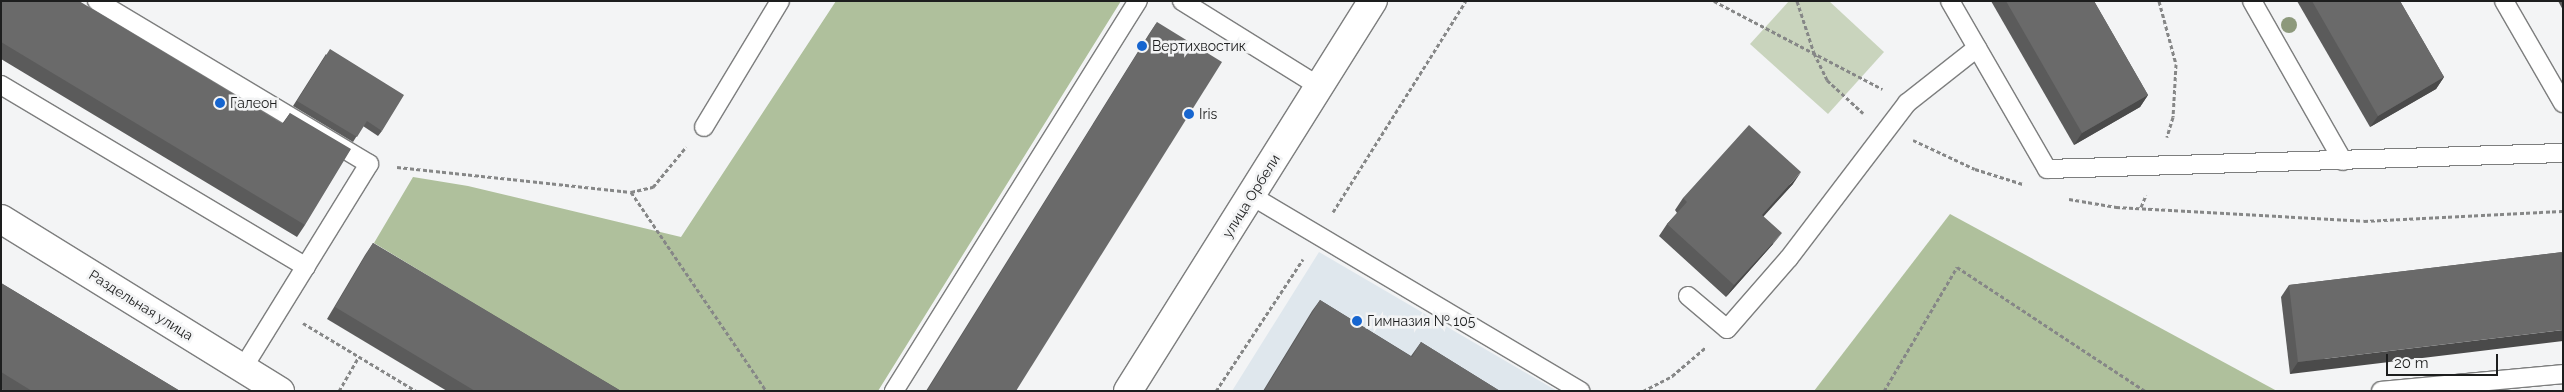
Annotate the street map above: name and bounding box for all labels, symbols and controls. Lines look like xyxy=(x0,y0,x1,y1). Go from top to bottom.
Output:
place label: Вертихвостик xyxy=(1152,38,1246,54)
marker: Вертихвостик xyxy=(1136,40,1148,52)
place label: Галеон xyxy=(230,95,278,111)
marker: Галеон xyxy=(214,97,226,109)
place label: Iris xyxy=(1199,106,1217,122)
marker: Iris xyxy=(1183,108,1195,120)
street label: улица Орбели xyxy=(1219,151,1283,241)
street label: Раздельная улица xyxy=(86,266,196,344)
place label: Гимназия № 105 xyxy=(1367,313,1475,329)
marker: Гимназия № 105 xyxy=(1351,315,1363,327)
scale bar xyxy=(2389,344,2502,376)
text: 20 m xyxy=(2394,354,2429,372)

